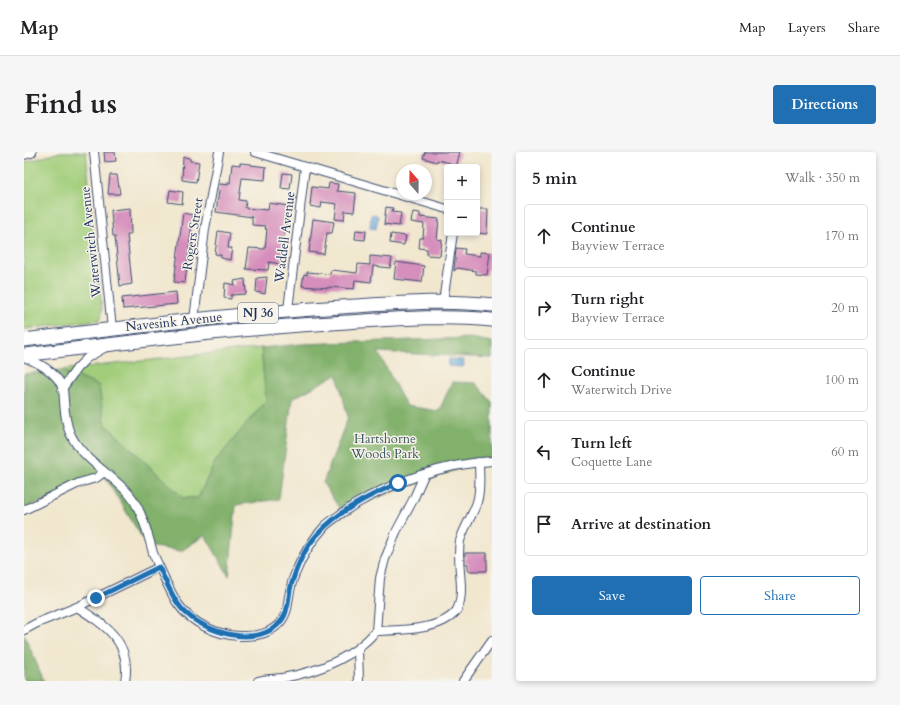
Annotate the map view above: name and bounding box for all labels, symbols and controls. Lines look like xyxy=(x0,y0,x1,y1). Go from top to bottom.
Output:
text: Map xyxy=(20,15,59,41)
text: Map xyxy=(739,18,766,37)
text: Layers xyxy=(788,18,826,37)
text: Share xyxy=(848,18,880,37)
text: Find us xyxy=(24,85,117,123)
button: Directions xyxy=(773,85,876,124)
north arrow xyxy=(396,164,432,200)
map controls xyxy=(444,164,480,236)
button: + xyxy=(444,164,480,200)
text: 5 min xyxy=(532,167,577,190)
text: Walk · 350 m xyxy=(785,169,860,187)
street label: Waterwitch Avenue xyxy=(76,185,106,299)
street label: Waddell Avenue xyxy=(270,190,300,285)
street label: Rogers Street xyxy=(178,196,208,272)
button: − xyxy=(444,200,480,236)
text: Continue xyxy=(571,217,636,237)
icon: ahead xyxy=(533,225,555,247)
text: 170 m xyxy=(825,227,859,245)
text: Bayview Terrace xyxy=(571,237,665,255)
text: Turn right xyxy=(571,289,644,309)
icon: right xyxy=(533,297,555,319)
text: 20 m xyxy=(831,299,859,317)
road number: NJ 36 xyxy=(238,303,278,323)
street label: Navesink Avenue xyxy=(125,308,223,336)
text: Bayview Terrace xyxy=(571,309,665,327)
text: Continue xyxy=(571,361,636,381)
icon: ahead xyxy=(533,369,555,391)
text: 100 m xyxy=(825,371,859,389)
text: Waterwitch Drive xyxy=(571,381,672,399)
park label: Hartshorne Woods Park xyxy=(350,430,419,463)
text: Turn left xyxy=(571,433,632,453)
icon: left xyxy=(533,441,555,463)
text: 60 m xyxy=(831,443,859,461)
text: Coquette Lane xyxy=(571,453,652,471)
route start xyxy=(389,474,407,492)
icon: arrive xyxy=(533,513,555,535)
text: Arrive at destination xyxy=(571,514,711,534)
button: Save xyxy=(532,576,692,615)
button: Share xyxy=(700,576,860,615)
route end xyxy=(87,589,105,607)

